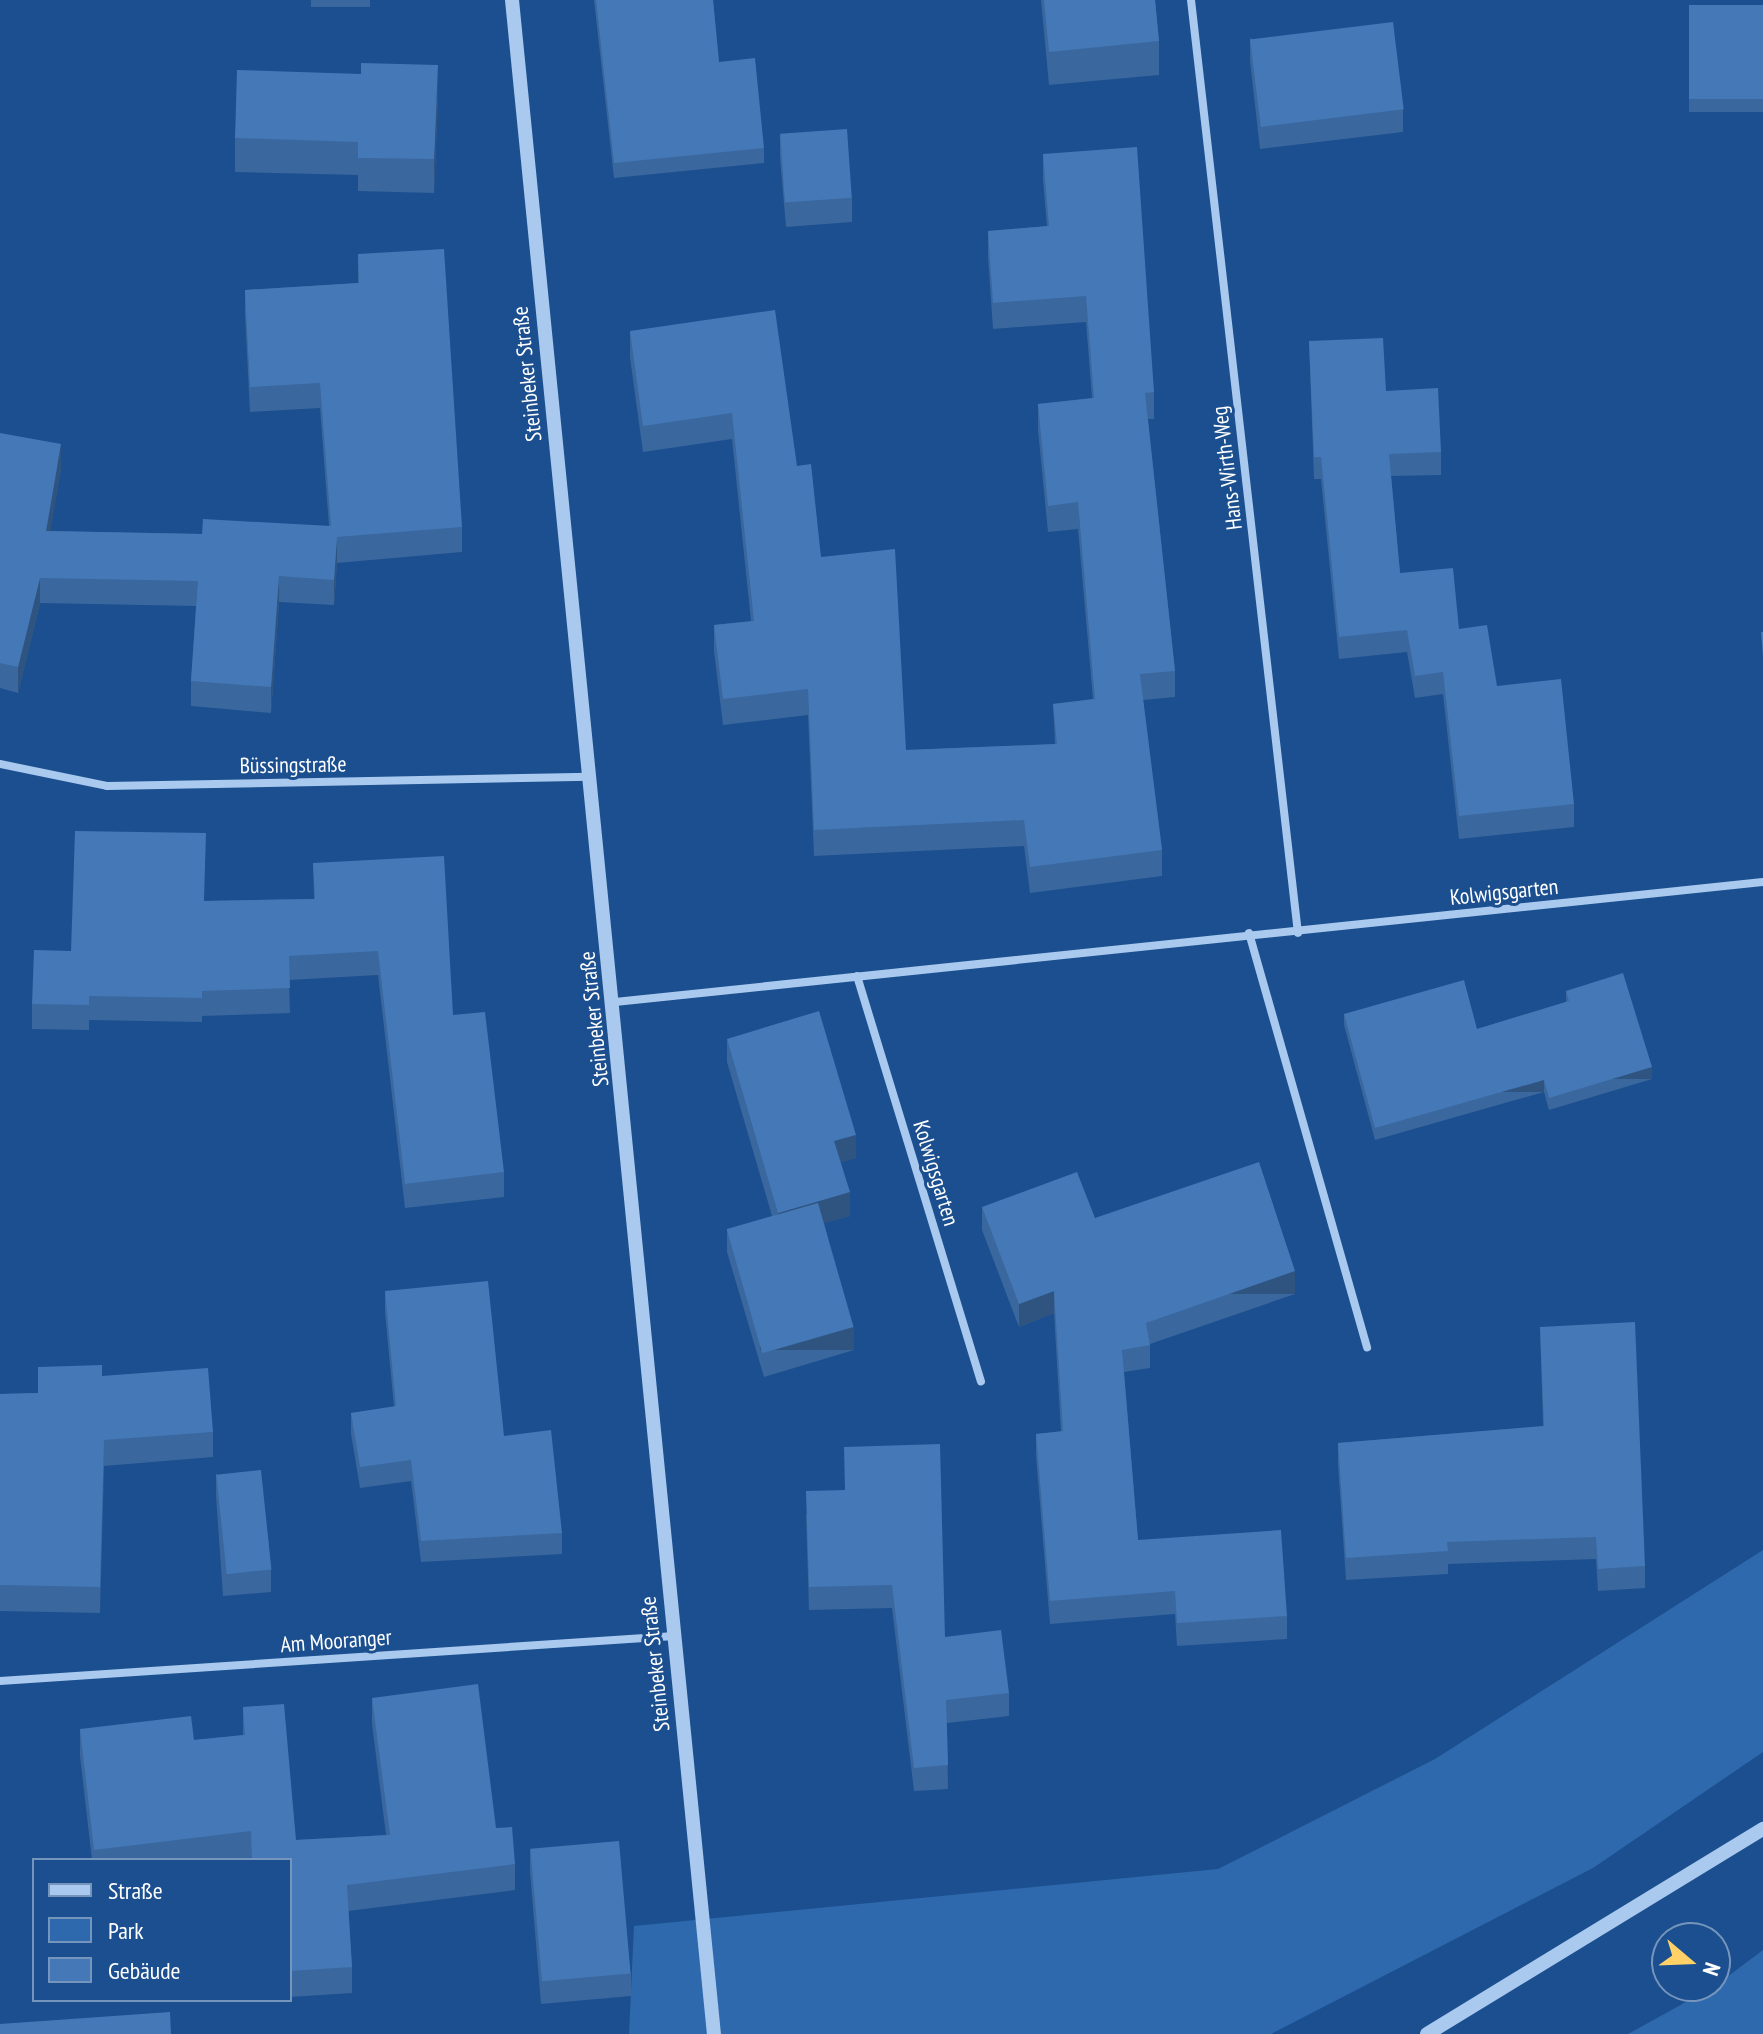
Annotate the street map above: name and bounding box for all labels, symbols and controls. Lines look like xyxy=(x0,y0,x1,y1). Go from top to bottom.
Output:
street label: Steinbeker Straße xyxy=(507,305,547,443)
street label: Hans-Wirth-Weg xyxy=(1206,405,1248,531)
street label: Büssingstraße xyxy=(239,751,347,779)
street label: Kolwigsgarten xyxy=(1449,873,1559,911)
street label: Steinbeker Straße xyxy=(574,950,614,1088)
street label: Kolwigsgarten xyxy=(907,1117,965,1229)
street label: Steinbeker Straße xyxy=(635,1595,675,1733)
street label: Am Mooranger xyxy=(279,1624,393,1658)
legend xyxy=(32,1858,292,2002)
text: Straße xyxy=(108,1875,163,1906)
text: Park xyxy=(108,1915,144,1946)
north arrow xyxy=(1651,1922,1731,2002)
text: Gebäude xyxy=(108,1955,180,1986)
text: N xyxy=(1697,1959,1727,1979)

